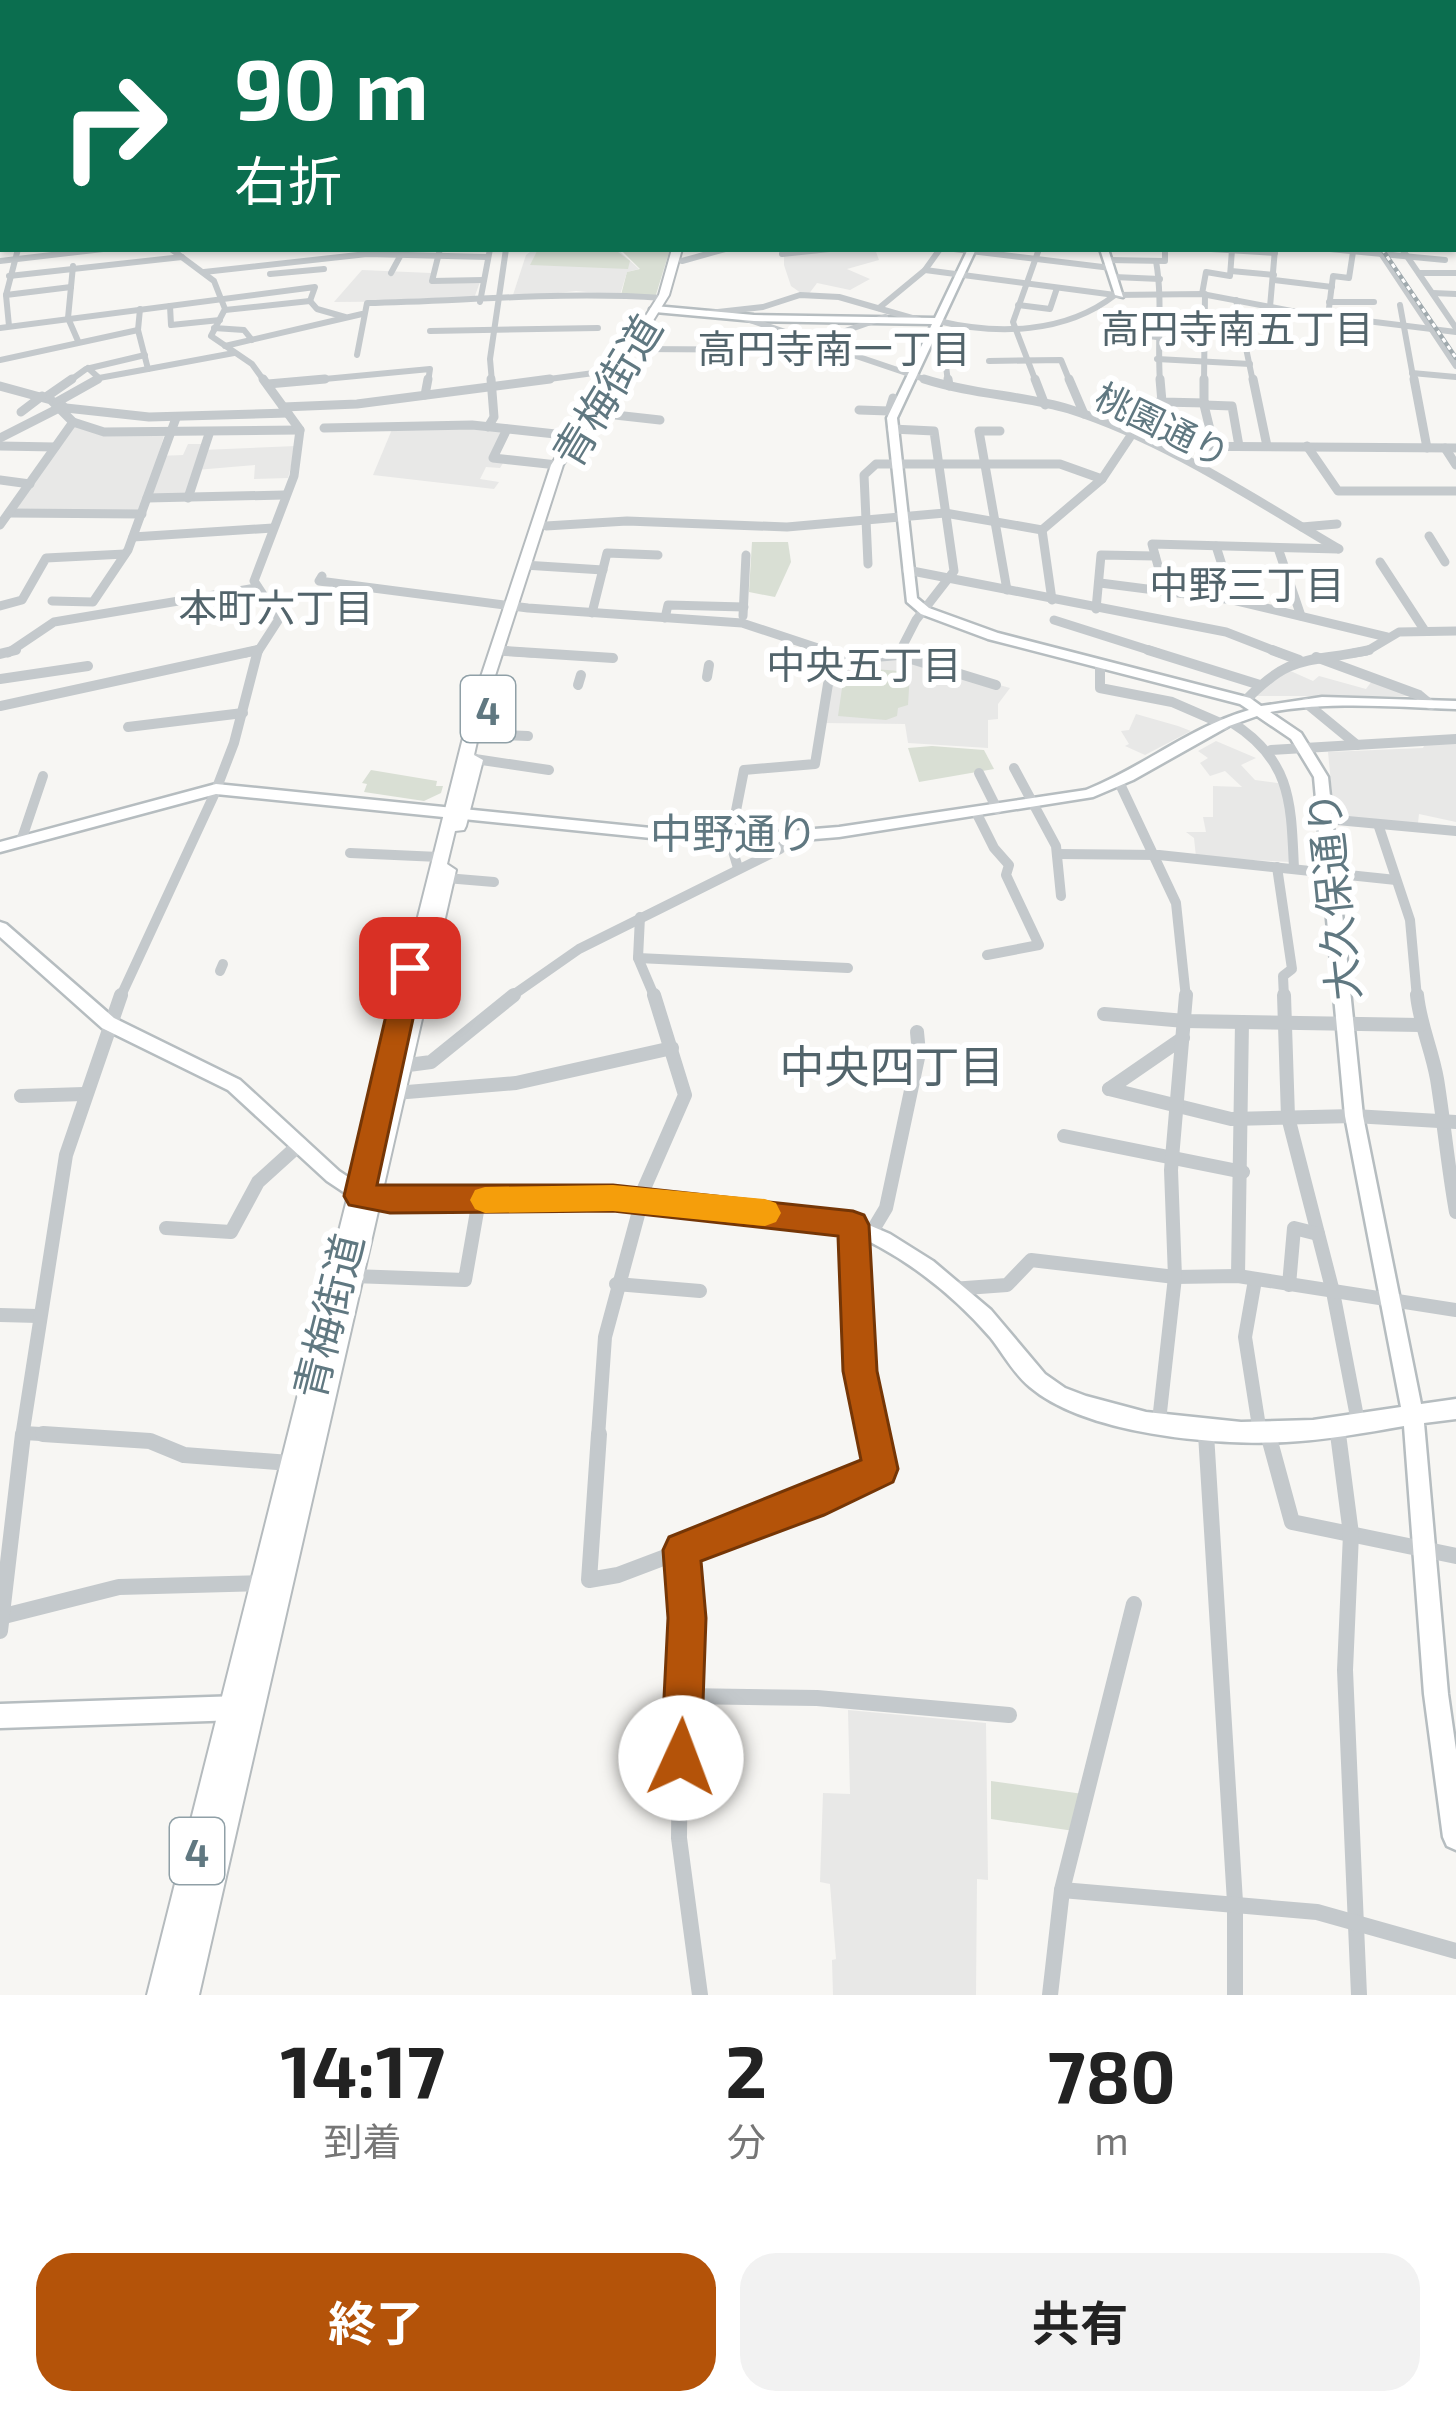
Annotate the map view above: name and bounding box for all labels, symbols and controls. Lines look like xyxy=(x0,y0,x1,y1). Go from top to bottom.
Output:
text: 90 m xyxy=(234,36,429,137)
icon: right xyxy=(36,48,192,204)
text: 右折 xyxy=(234,147,342,212)
district label: 高円寺南五丁目 xyxy=(1100,304,1374,351)
street label: 青梅街道 xyxy=(541,305,671,475)
district label: 高円寺南一丁目 xyxy=(697,324,971,371)
street label: 桃園通り xyxy=(1089,373,1237,475)
district label: 中野三丁目 xyxy=(1149,560,1345,607)
district label: 本町六丁目 xyxy=(178,583,374,630)
district label: 中央五丁目 xyxy=(766,640,962,687)
road number: 4 xyxy=(461,676,515,742)
street label: 大久保通り xyxy=(1296,789,1368,1003)
street label: 中野通り xyxy=(650,807,818,857)
pin xyxy=(359,917,461,1019)
icon: arrive xyxy=(377,935,443,1001)
district label: 中央四丁目 xyxy=(779,1038,1005,1092)
street label: 青梅街道 xyxy=(282,1228,372,1404)
position arrow xyxy=(618,1695,744,1821)
road number: 4 xyxy=(170,1818,224,1884)
text: 14:17 xyxy=(280,2026,445,2112)
text: 2 xyxy=(725,2026,767,2112)
text: 780 xyxy=(1047,2031,1176,2117)
text: m xyxy=(1094,2116,1129,2163)
text: 到着 xyxy=(324,2117,402,2164)
text: 分 xyxy=(727,2117,766,2164)
button: 終了 xyxy=(36,2253,716,2391)
button: 共有 xyxy=(740,2253,1420,2391)

